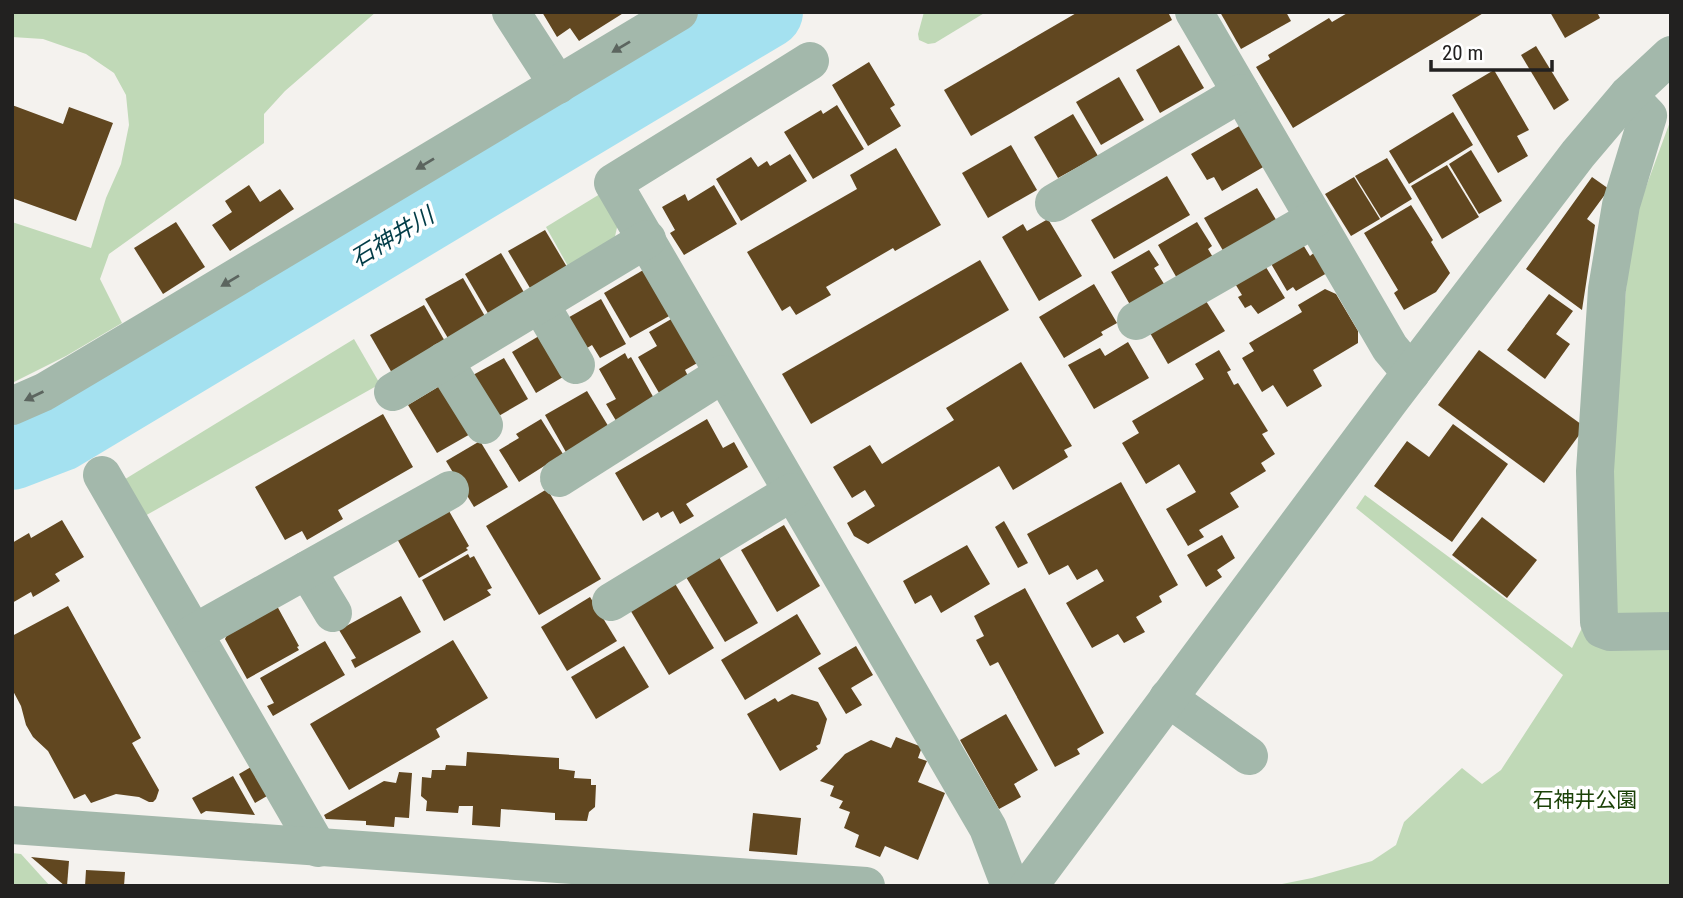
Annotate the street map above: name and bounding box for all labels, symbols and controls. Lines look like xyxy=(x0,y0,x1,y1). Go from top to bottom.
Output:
scale bar xyxy=(1431,28,1552,72)
one-way arrow xyxy=(611,41,630,54)
text: 20 m xyxy=(1442,41,1483,65)
one-way arrow xyxy=(416,158,435,170)
water label: 石神井川 xyxy=(346,201,441,273)
one-way arrow xyxy=(221,275,240,287)
one-way arrow xyxy=(24,390,44,402)
park label: 石神井公園 xyxy=(1533,788,1638,812)

